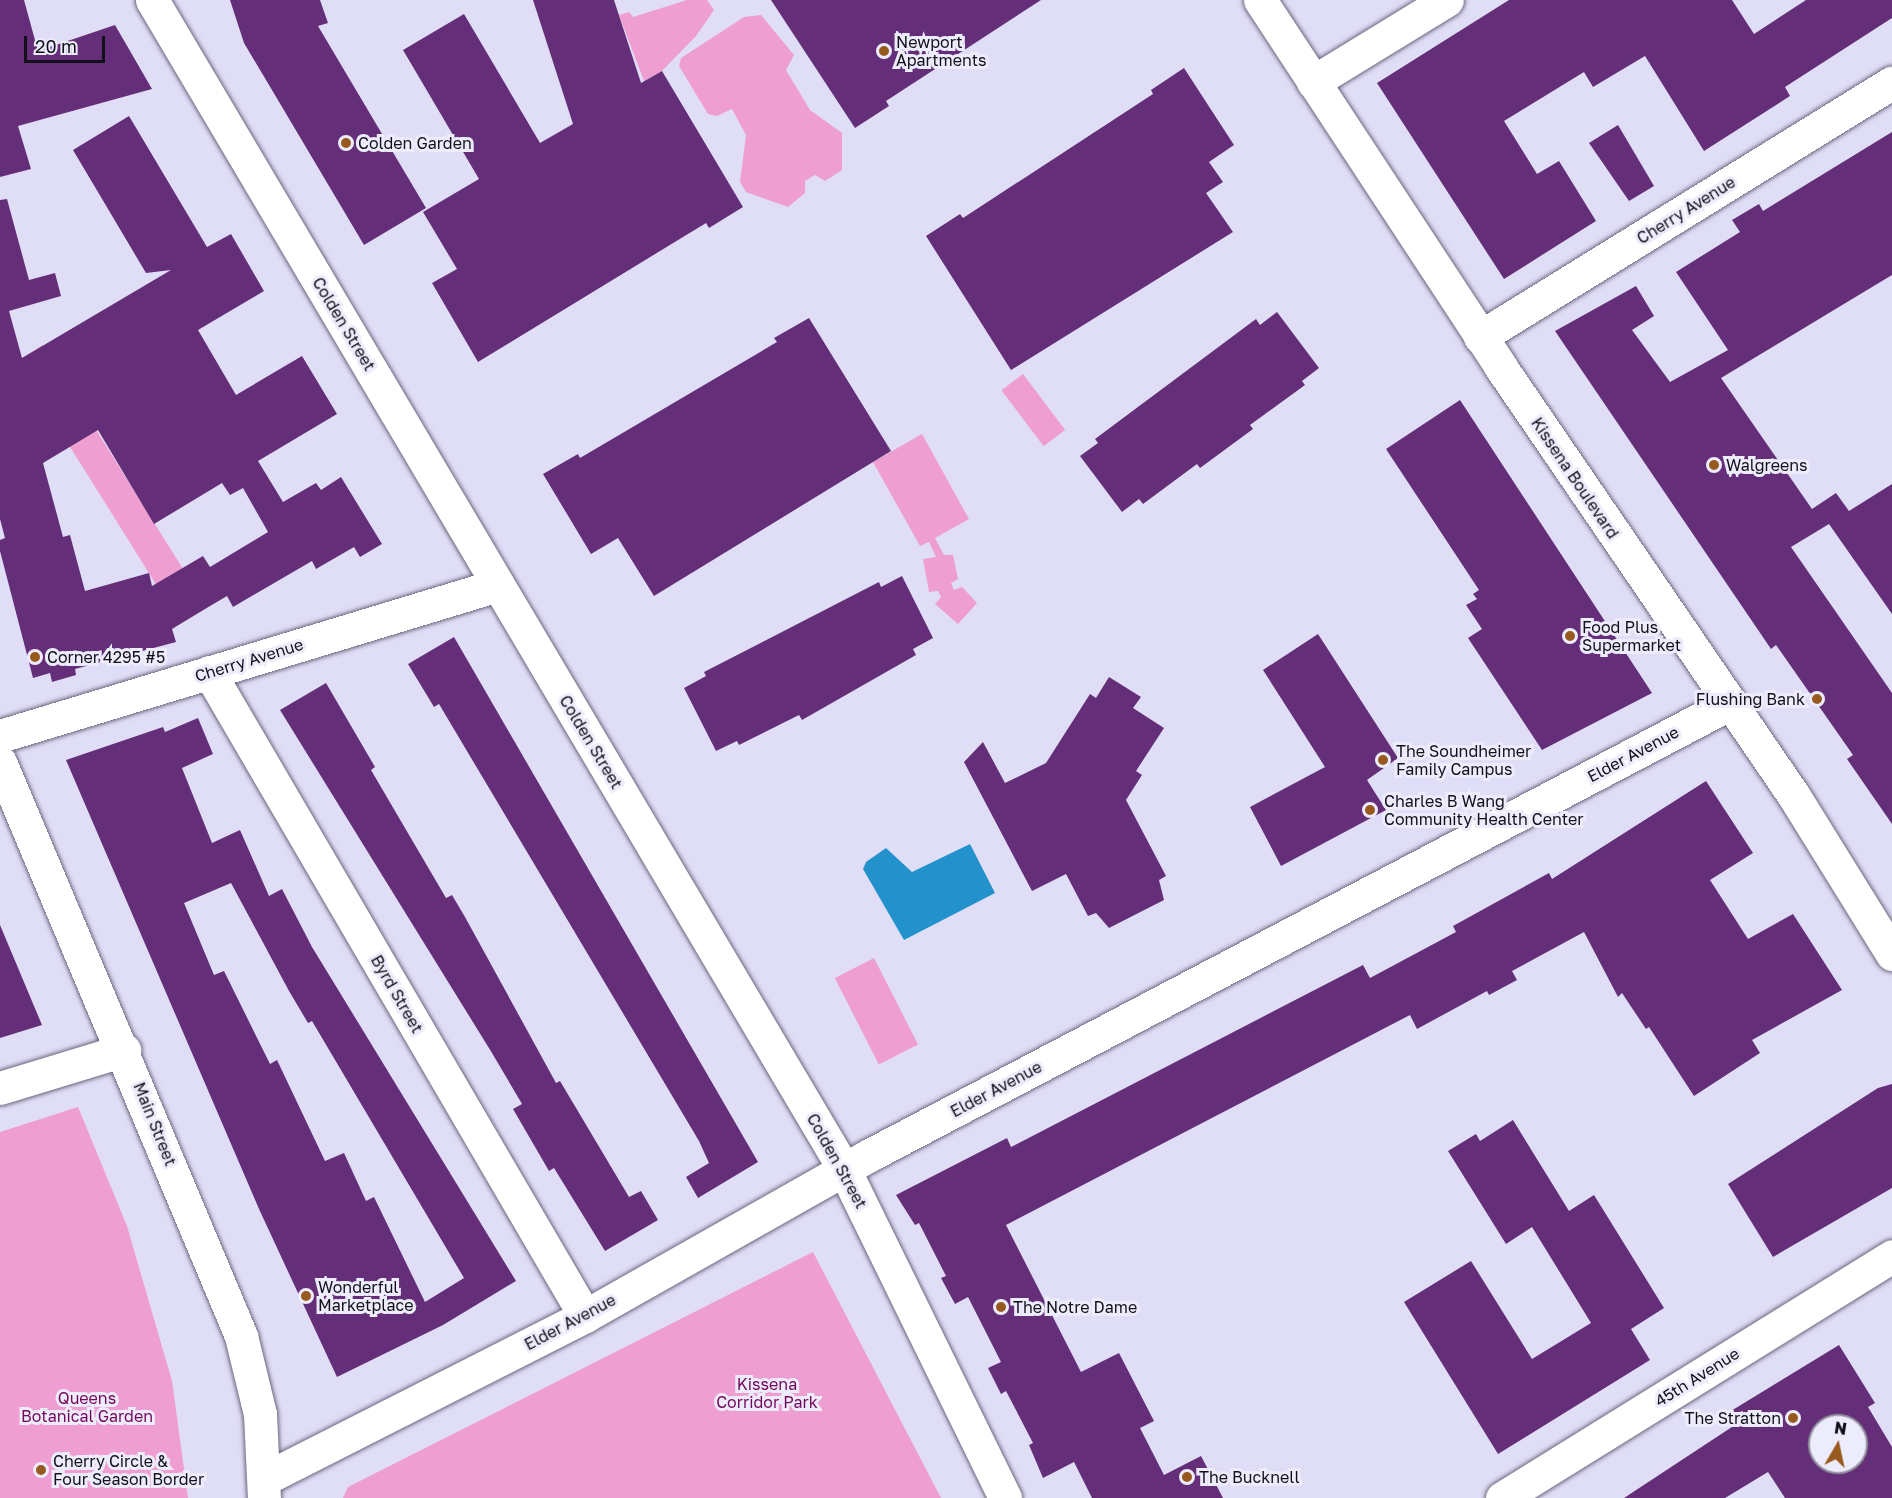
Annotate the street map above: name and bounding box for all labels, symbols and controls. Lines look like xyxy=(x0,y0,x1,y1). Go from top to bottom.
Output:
scale bar xyxy=(27,24,108,62)
place label: Newport Apartments xyxy=(896,32,987,70)
text: 20 m xyxy=(35,35,77,57)
marker: Newport Apartments xyxy=(877,44,891,58)
place label: Colden Garden xyxy=(358,133,472,153)
marker: Colden Garden xyxy=(339,136,353,150)
street label: Cherry Avenue xyxy=(1633,172,1739,248)
street label: Colden Street xyxy=(309,274,379,374)
street label: Kissena Boulevard xyxy=(1527,414,1623,542)
place label: Walgreens xyxy=(1726,455,1808,475)
marker: Walgreens xyxy=(1707,458,1721,472)
place label: Food Plus Supermarket xyxy=(1582,617,1681,655)
marker: Food Plus Supermarket xyxy=(1563,629,1577,643)
street label: Cherry Avenue xyxy=(192,634,306,686)
place label: Corner 4295 #5 xyxy=(47,647,165,667)
marker: Corner 4295 #5 xyxy=(28,650,42,664)
place label: Flushing Bank xyxy=(1696,689,1805,709)
street label: Colden Street xyxy=(556,692,626,792)
marker: Flushing Bank xyxy=(1810,692,1824,706)
street label: Elder Avenue xyxy=(1584,722,1682,786)
place label: The Soundheimer Family Campus xyxy=(1396,741,1531,779)
marker: The Soundheimer Family Campus xyxy=(1374,751,1392,769)
place label: Charles B Wang Community Health Center xyxy=(1384,791,1584,829)
marker: Charles B Wang Community Health Center xyxy=(1361,801,1379,819)
street label: Byrd Street xyxy=(367,952,427,1036)
street label: Elder Avenue xyxy=(947,1057,1045,1121)
street label: Main Street xyxy=(130,1079,180,1169)
street label: Colden Street xyxy=(803,1110,871,1212)
place label: Wonderful Marketplace xyxy=(318,1277,413,1315)
marker: Wonderful Marketplace xyxy=(299,1289,313,1303)
street label: Elder Avenue xyxy=(521,1290,619,1354)
place label: The Notre Dame xyxy=(1013,1297,1137,1317)
marker: The Notre Dame xyxy=(994,1300,1008,1314)
street label: 45th Avenue xyxy=(1651,1343,1743,1411)
park label: Kissena Corridor Park xyxy=(716,1374,818,1412)
park label: Queens Botanical Garden xyxy=(21,1388,153,1426)
place label: The Stratton xyxy=(1685,1408,1781,1428)
marker: The Stratton xyxy=(1786,1411,1800,1425)
north arrow xyxy=(1808,1414,1868,1474)
text: N xyxy=(1833,1417,1848,1439)
place label: Cherry Circle & Four Season Border xyxy=(53,1451,204,1489)
marker: Cherry Circle & Four Season Border xyxy=(34,1463,48,1477)
place label: The Bucknell xyxy=(1199,1467,1300,1487)
marker: The Bucknell xyxy=(1180,1470,1194,1484)

